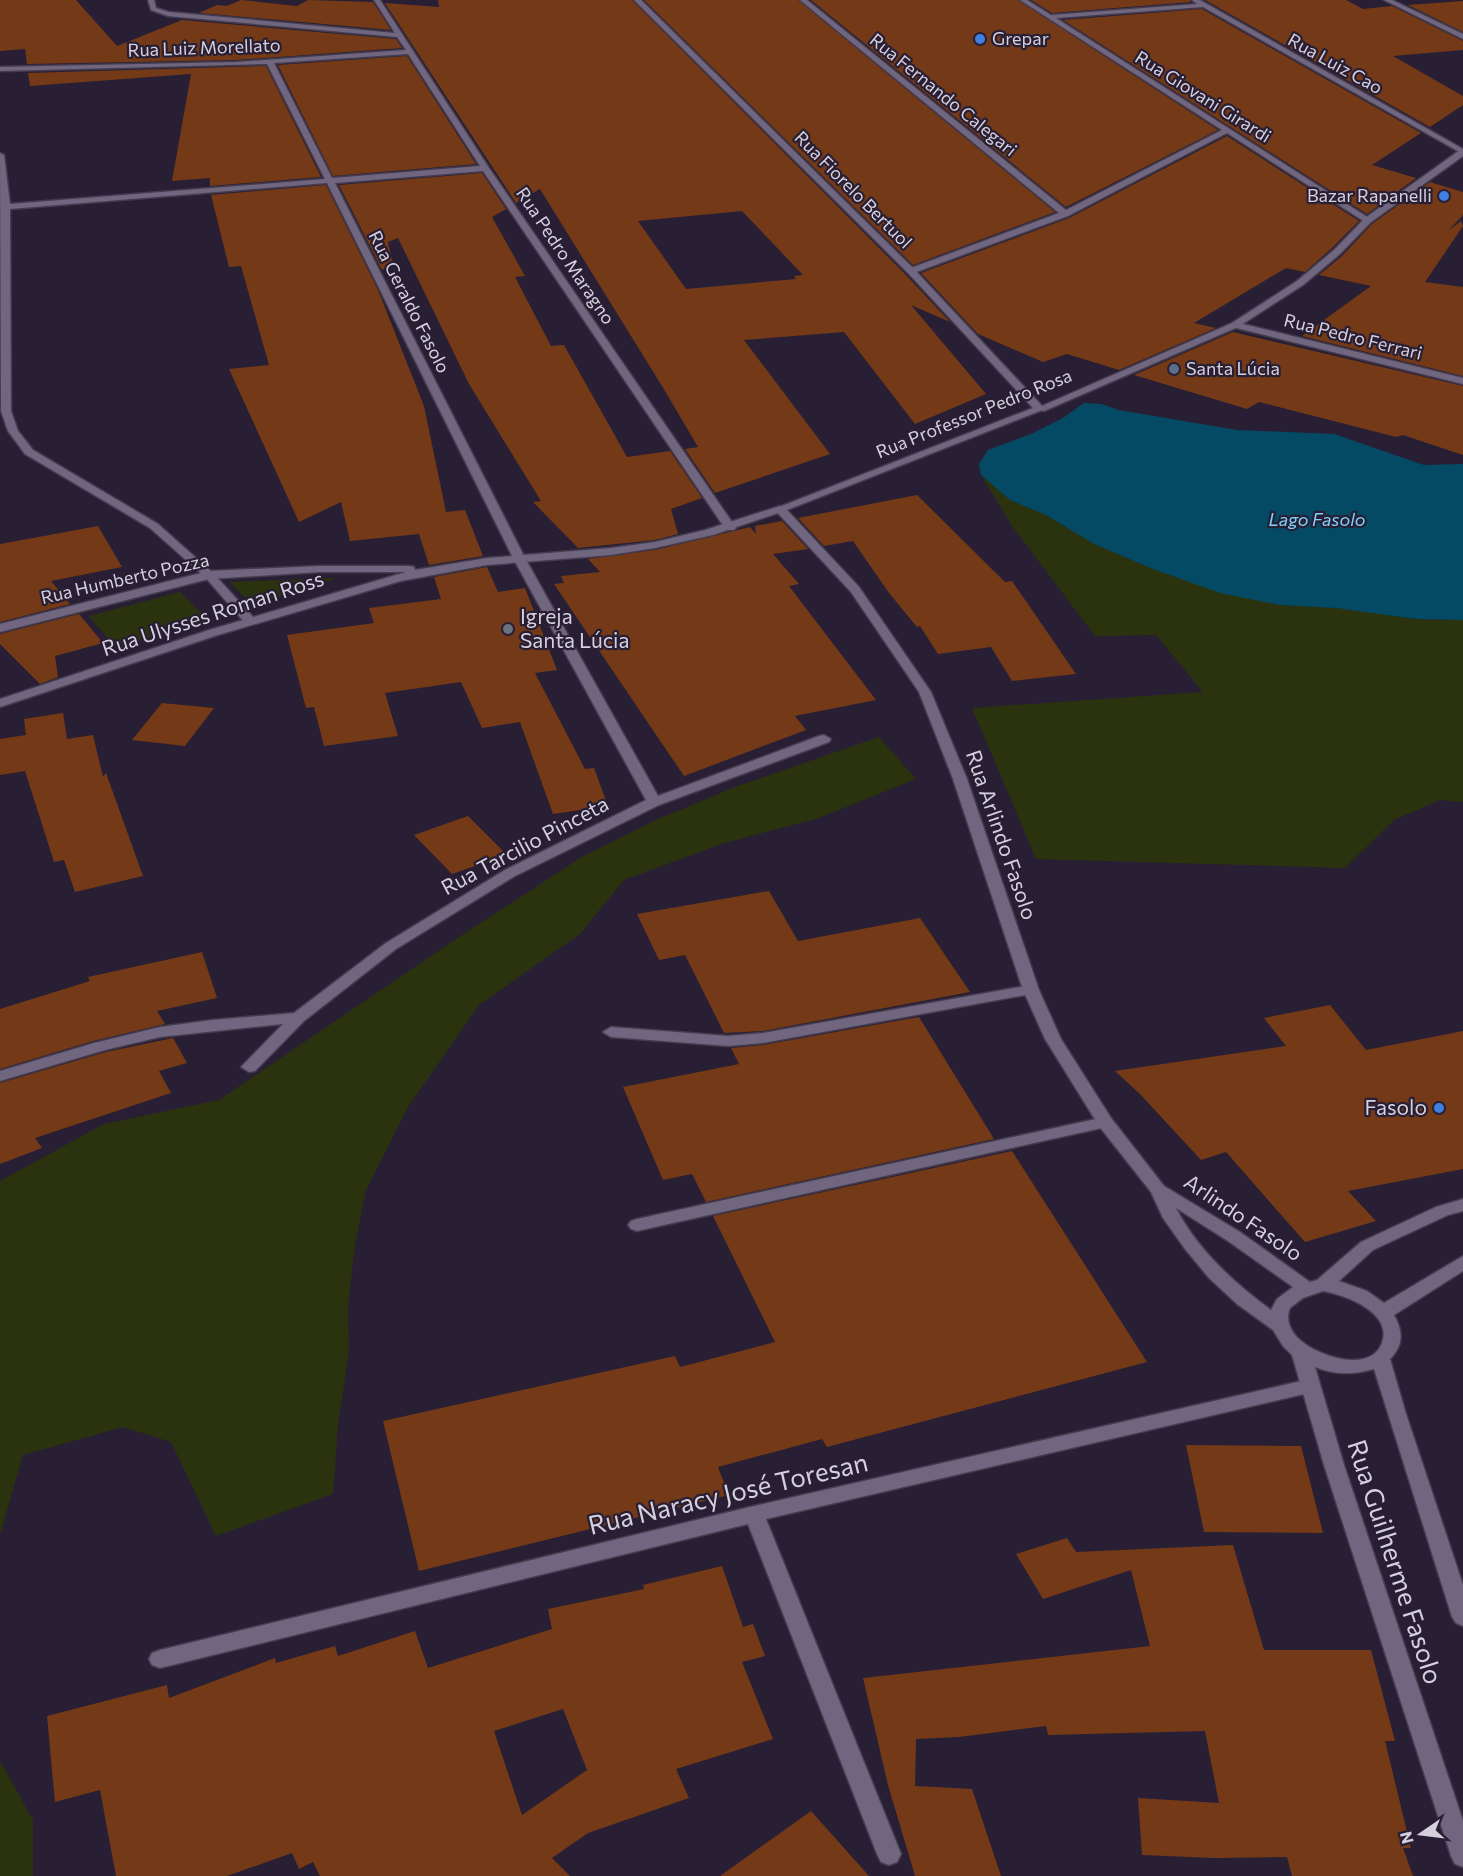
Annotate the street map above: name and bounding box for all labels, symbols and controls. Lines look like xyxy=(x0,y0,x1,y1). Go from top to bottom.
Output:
place label: Grepar xyxy=(992,27,1049,49)
street label: Rua Fernando Calegari xyxy=(866,28,1022,160)
street label: Rua Luiz Cao xyxy=(1284,28,1387,98)
marker: Grepar xyxy=(973,32,987,46)
street label: Rua Luiz Morellato xyxy=(127,33,281,61)
street label: Rua Giovani Girardi xyxy=(1131,45,1276,147)
street label: Rua Fiorelo Bertuol xyxy=(790,126,917,253)
street label: Rua Pedro Maragno xyxy=(512,183,620,328)
place label: Bazar Rapanelli xyxy=(1307,184,1432,206)
marker: Bazar Rapanelli xyxy=(1437,189,1451,203)
street label: Rua Geraldo Fasolo xyxy=(364,227,455,376)
street label: Rua Pedro Ferrari xyxy=(1282,308,1425,364)
place label: Santa Lúcia xyxy=(1186,357,1280,379)
marker: Santa Lúcia xyxy=(1167,362,1181,376)
street label: Rua Professor Pedro Rosa xyxy=(873,364,1075,462)
water label: Lago Fasolo xyxy=(1268,508,1366,530)
street label: Rua Humberto Pozza xyxy=(39,548,211,608)
street label: Rua Ulysses Roman Ross xyxy=(98,565,327,660)
place label: Igreja Santa Lúcia xyxy=(520,603,629,652)
marker: Igreja Santa Lúcia xyxy=(501,622,515,636)
street label: Rua Arlindo Fasolo xyxy=(962,746,1043,923)
street label: Rua Tarcilio Pinceta xyxy=(436,790,612,899)
place label: Fasolo xyxy=(1364,1094,1427,1119)
marker: Fasolo xyxy=(1432,1101,1446,1115)
street label: Arlindo Fasolo xyxy=(1180,1168,1308,1265)
street label: Rua Guilherme Fasolo xyxy=(1342,1435,1451,1688)
street label: Rua Naracy José Toresan xyxy=(585,1445,871,1540)
north arrow xyxy=(1391,1804,1451,1864)
text: N xyxy=(1395,1830,1417,1846)

